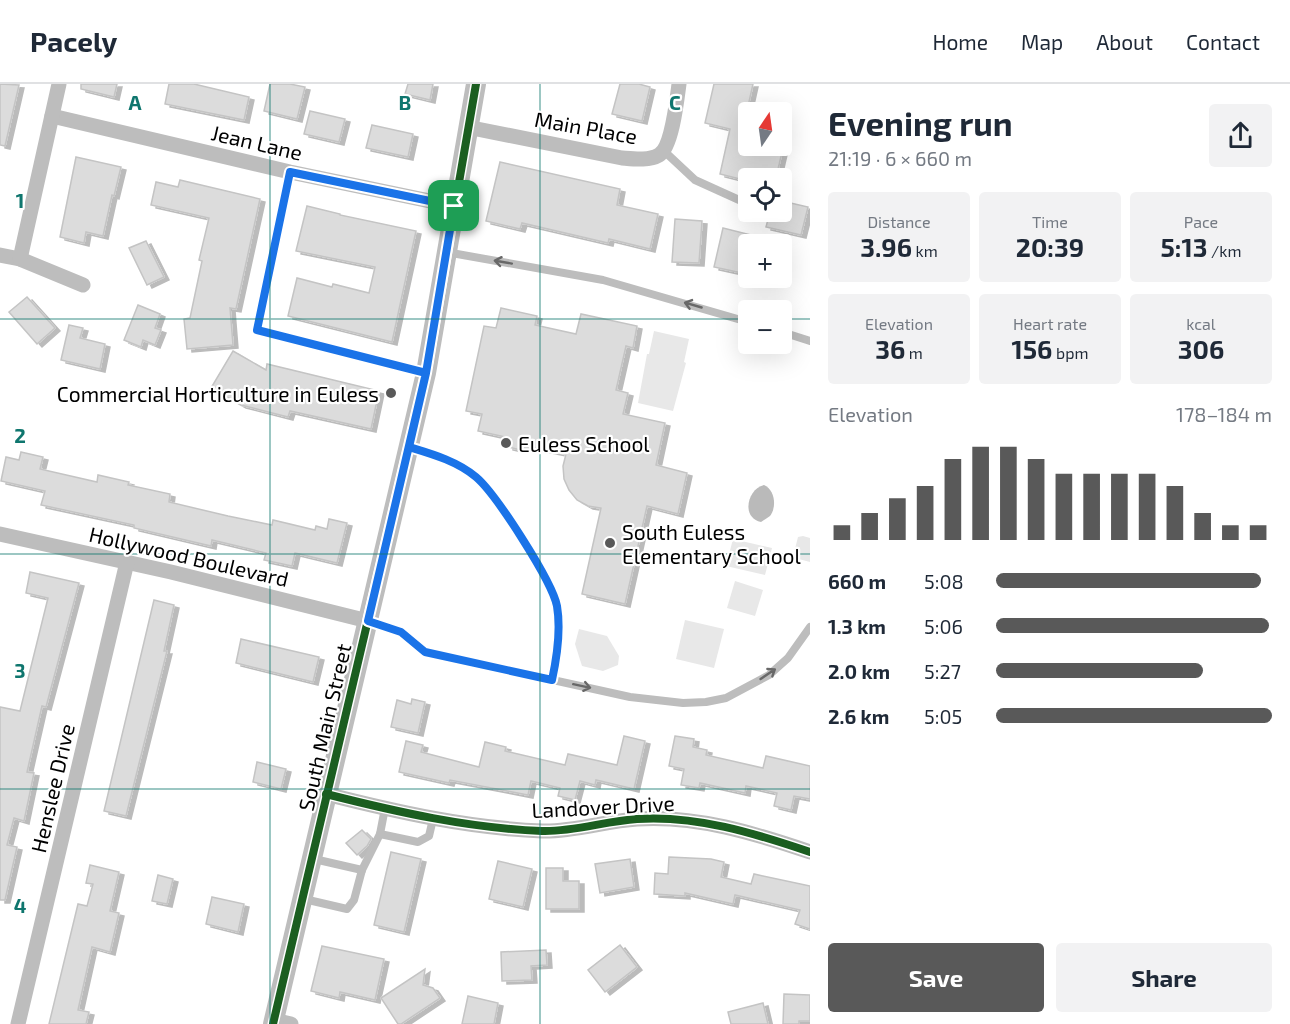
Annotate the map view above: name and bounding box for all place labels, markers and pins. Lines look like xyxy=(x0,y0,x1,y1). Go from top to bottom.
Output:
pin xyxy=(428,180,479,231)
place label: Commercial Horticulture in Euless xyxy=(57,381,379,406)
marker: Commercial Horticulture in Euless xyxy=(384,386,398,400)
place label: Euless School xyxy=(518,431,650,456)
marker: Euless School xyxy=(499,436,513,450)
place label: South Euless Elementary School xyxy=(622,519,802,568)
marker: South Euless Elementary School xyxy=(603,536,617,550)

